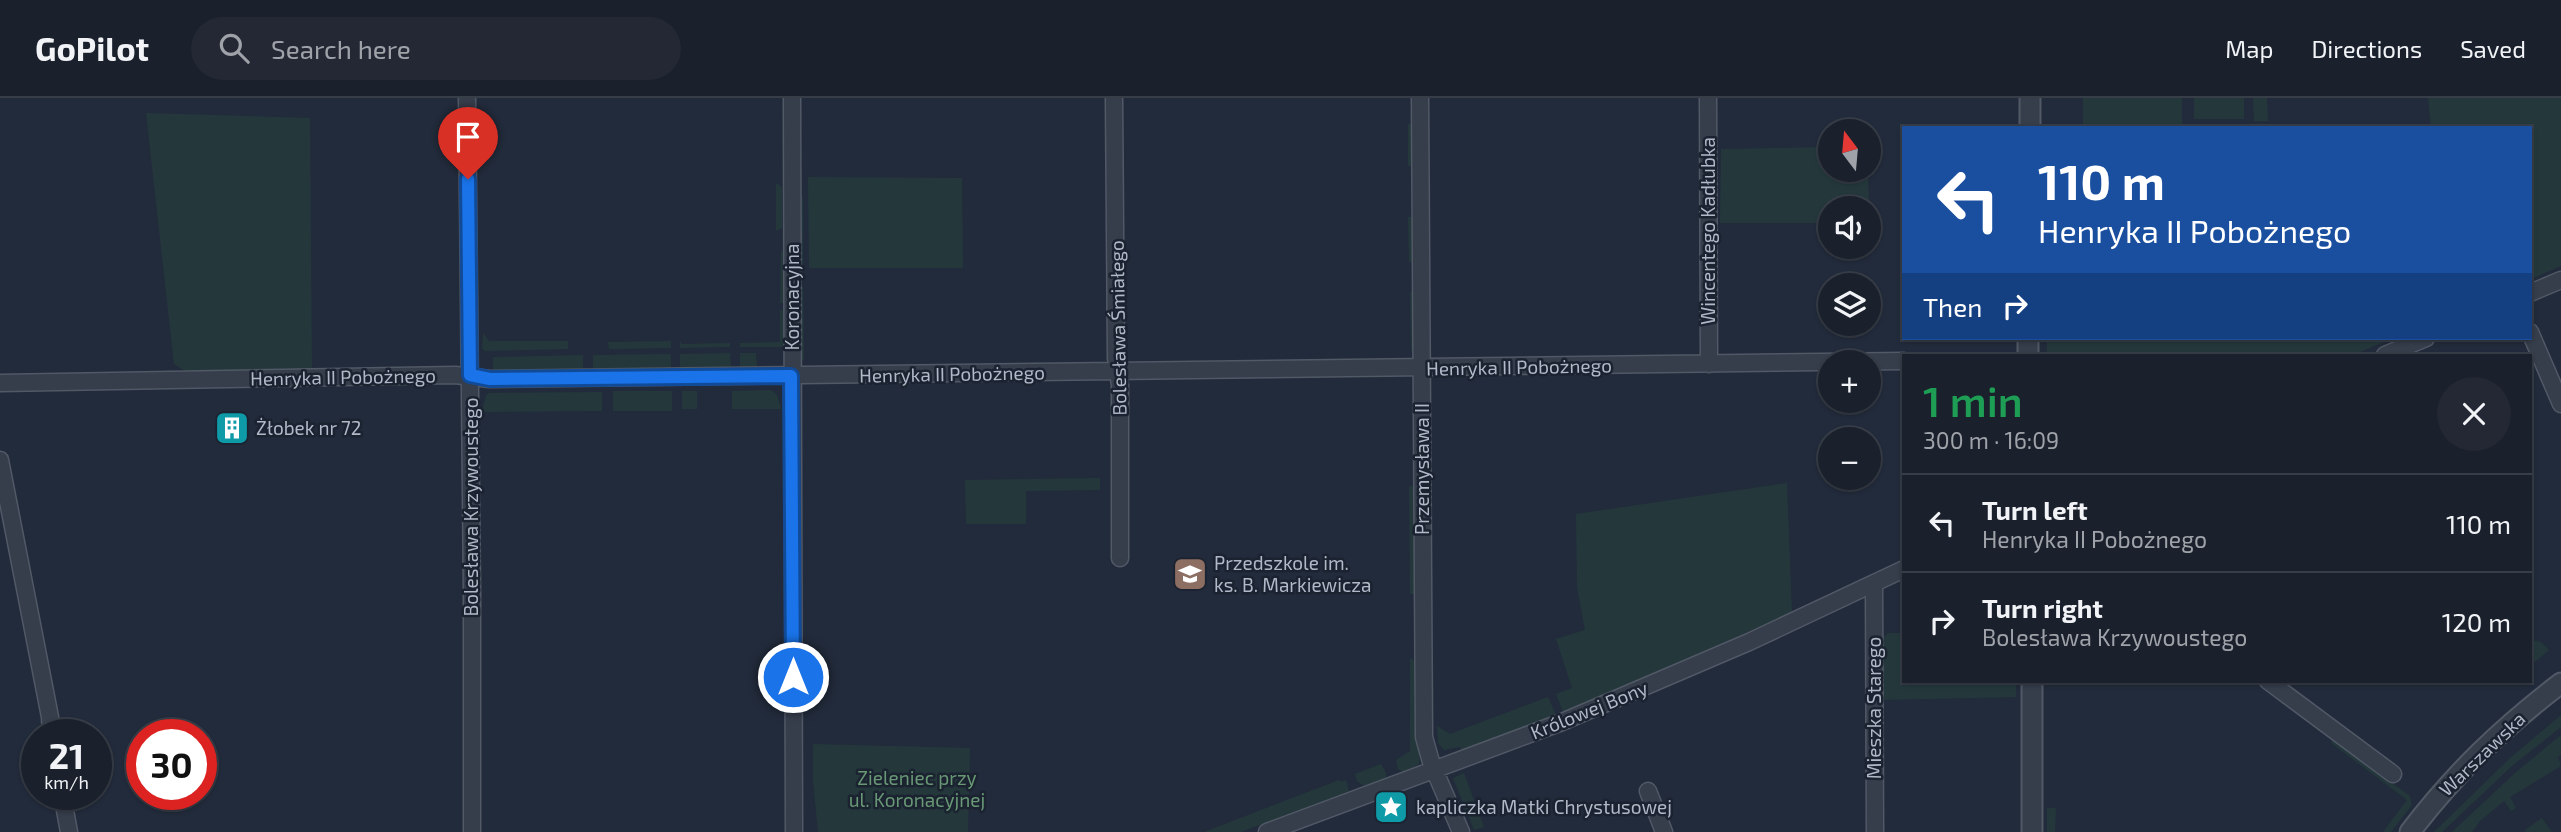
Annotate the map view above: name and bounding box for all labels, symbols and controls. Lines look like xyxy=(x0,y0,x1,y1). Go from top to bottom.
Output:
search box xyxy=(191,17,681,80)
text: GoPilot xyxy=(35,28,149,68)
icon: search xyxy=(215,29,253,67)
text: Search here xyxy=(271,33,411,64)
text: Map xyxy=(2225,34,2273,63)
text: Directions xyxy=(2311,34,2422,63)
text: Saved xyxy=(2460,34,2526,63)
pin xyxy=(438,107,498,179)
icon: arrive xyxy=(449,118,487,156)
north arrow xyxy=(1818,119,1881,182)
map controls xyxy=(1818,119,1881,490)
street label: Wincentego Kadłubka xyxy=(1696,137,1719,325)
text: 110 m xyxy=(2038,151,2165,210)
icon: left xyxy=(1923,154,2014,245)
button: sound xyxy=(1818,196,1881,259)
text: Henryka II Pobożnego xyxy=(2038,211,2351,249)
street label: Bolesława Śmiałego xyxy=(1104,240,1131,416)
street label: Koronacyjna xyxy=(780,244,803,350)
button: layers xyxy=(1818,273,1881,336)
icon: right xyxy=(1996,287,2034,325)
text: Then xyxy=(1923,291,1982,322)
button: + xyxy=(1818,350,1881,413)
street label: Henryka II Pobożnego xyxy=(1426,353,1612,380)
street label: Henryka II Pobożnego xyxy=(859,360,1045,387)
street label: Henryka II Pobożnego xyxy=(250,363,436,390)
text: 1 min xyxy=(1923,375,2023,425)
button: close xyxy=(2437,377,2511,451)
street label: Bolesława Krzywoustego xyxy=(459,397,482,617)
street label: Przemysława II xyxy=(1410,403,1433,535)
building icon: Żłobek nr 72 xyxy=(213,409,251,447)
place label: Żłobek nr 72 xyxy=(256,416,361,439)
text: 300 m · 16:09 xyxy=(1923,426,2059,454)
button: − xyxy=(1818,427,1881,490)
text: Turn left xyxy=(1982,494,2088,525)
icon: left xyxy=(1923,504,1961,542)
text: 110 m xyxy=(2446,508,2511,539)
text: Henryka II Pobożnego xyxy=(1982,525,2207,553)
place label: Przedszkole im. ks. B. Markiewicza xyxy=(1214,551,1371,596)
school or university icon: Przedszkole im. ks. B. Markiewicza xyxy=(1171,555,1209,593)
text: Turn right xyxy=(1982,592,2103,623)
icon: right xyxy=(1923,602,1961,640)
text: 120 m xyxy=(2442,606,2511,637)
text: Bolesława Krzywoustego xyxy=(1982,623,2247,651)
street label: Mieszka Starego xyxy=(1862,637,1885,779)
position arrow xyxy=(756,640,830,714)
street label: Królowej Bony xyxy=(1527,676,1651,743)
street label: Warszawska xyxy=(2434,707,2530,800)
speed limit sign: 30 xyxy=(126,719,217,810)
text: 21 xyxy=(49,734,84,776)
park label: Zieleniec przy ul. Koronacyjnej xyxy=(849,766,985,811)
text: km/h xyxy=(44,771,89,793)
place icon: kapliczka Matki Chrystusowej xyxy=(1372,788,1410,826)
place label: kapliczka Matki Chrystusowej xyxy=(1416,795,1672,818)

